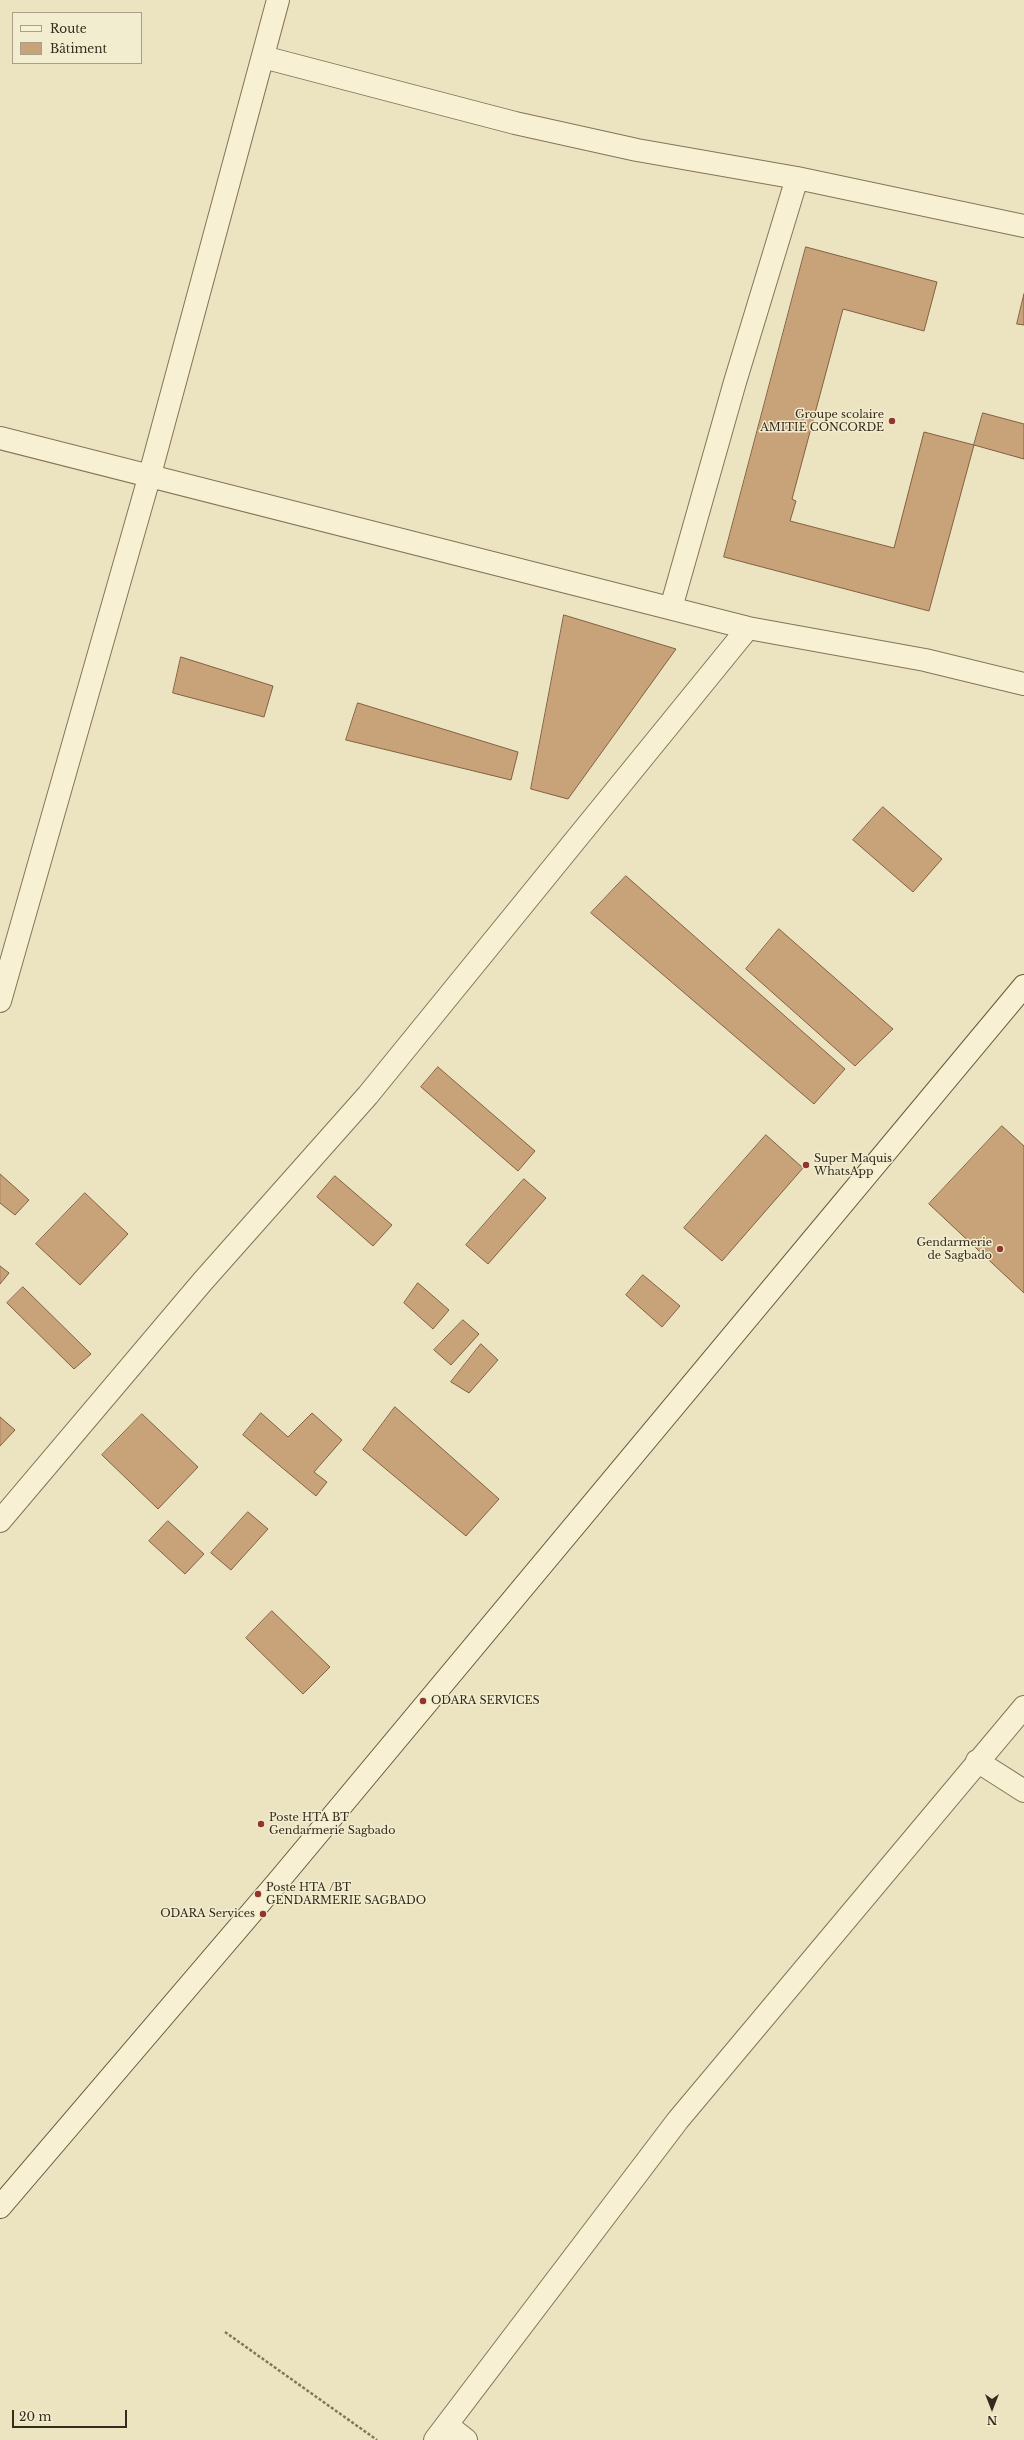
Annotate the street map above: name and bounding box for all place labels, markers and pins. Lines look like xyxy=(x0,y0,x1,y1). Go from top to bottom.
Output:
place label: Groupe scolaire AMITIE CONCORDE xyxy=(760,408,884,434)
marker: Groupe scolaire AMITIE CONCORDE xyxy=(887,416,897,426)
place label: Super Maquis WhatsApp xyxy=(814,1152,892,1178)
marker: Super Maquis WhatsApp xyxy=(801,1160,811,1170)
place label: Gendarmerie de Sagbado xyxy=(916,1236,992,1262)
marker: Gendarmerie de Sagbado xyxy=(995,1244,1005,1254)
place label: ODARA SERVICES xyxy=(431,1694,540,1708)
marker: ODARA SERVICES xyxy=(418,1696,428,1706)
place label: Poste HTA BT Gendarmerie Sagbado xyxy=(269,1811,395,1837)
marker: Poste HTA BT Gendarmerie Sagbado xyxy=(256,1819,266,1829)
place label: Poste HTA /BT GENDARMERIE SAGBADO xyxy=(266,1881,426,1907)
marker: Poste HTA /BT GENDARMERIE SAGBADO xyxy=(253,1889,263,1899)
place label: ODARA Services xyxy=(160,1907,255,1921)
marker: ODARA Services xyxy=(258,1909,268,1919)

